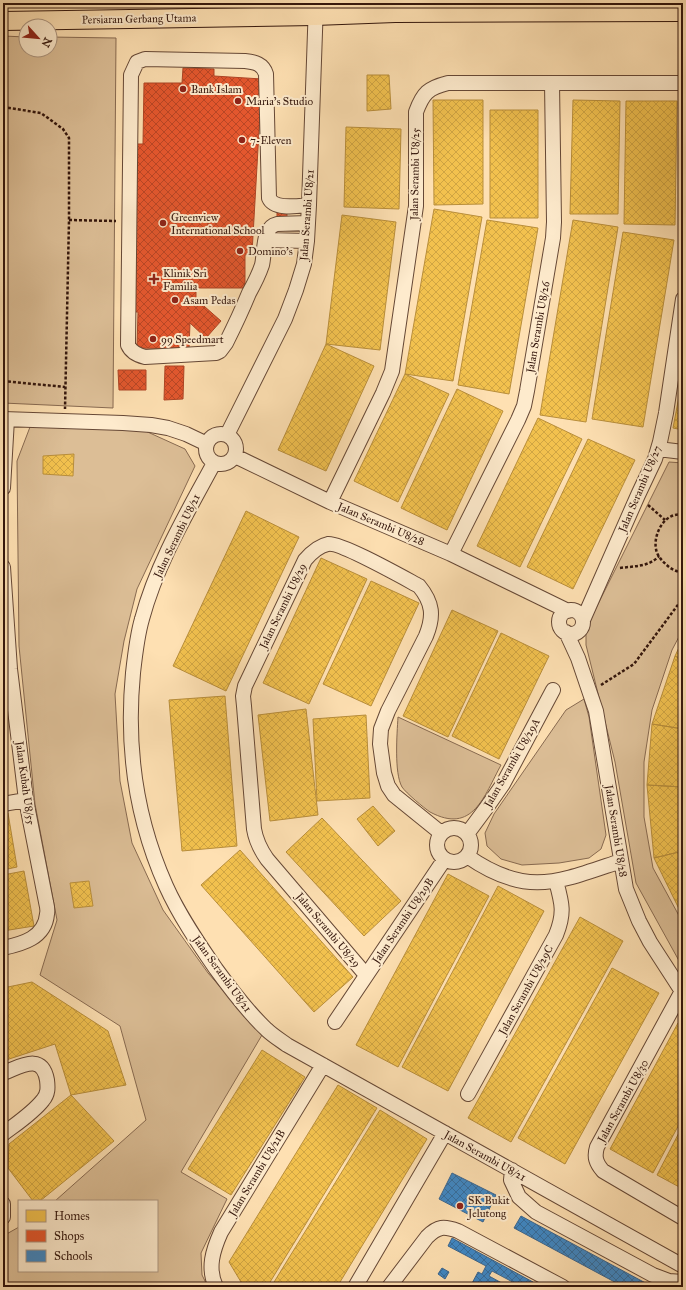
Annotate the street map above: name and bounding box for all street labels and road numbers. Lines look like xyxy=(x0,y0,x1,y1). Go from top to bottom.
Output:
street label: Persiaran Gerbang Utama xyxy=(82,11,197,26)
street label: Jalan Serambi U8/25 xyxy=(408,128,423,221)
street label: Jalan Serambi U8/21 xyxy=(297,169,318,262)
street label: Jalan Serambi U8/26 xyxy=(523,280,554,375)
street label: Jalan Serambi U8/27 xyxy=(615,444,665,536)
street label: Jalan Serambi U8/21 xyxy=(151,492,204,581)
street label: Jalan Serambi U8/28 xyxy=(334,499,427,549)
street label: Jalan Serambi U8/29 xyxy=(256,561,310,652)
street label: Jalan Serambi U8/29A xyxy=(481,716,544,811)
street label: Jalan Kubah U8/55 xyxy=(12,739,37,826)
street label: Jalan Serambi U8/28 xyxy=(601,783,630,878)
street label: Jalan Serambi U8/29B xyxy=(369,876,437,968)
street label: Jalan Serambi U8/29 xyxy=(292,889,363,971)
street label: Jalan Serambi U8/21 xyxy=(188,932,254,1015)
street label: Jalan Serambi U8/29C xyxy=(495,943,557,1039)
street label: Jalan Serambi U8/30 xyxy=(594,1057,652,1146)
street label: Jalan Serambi U8/21B xyxy=(225,1127,289,1220)
street label: Jalan Serambi U8/21 xyxy=(440,1128,528,1185)

